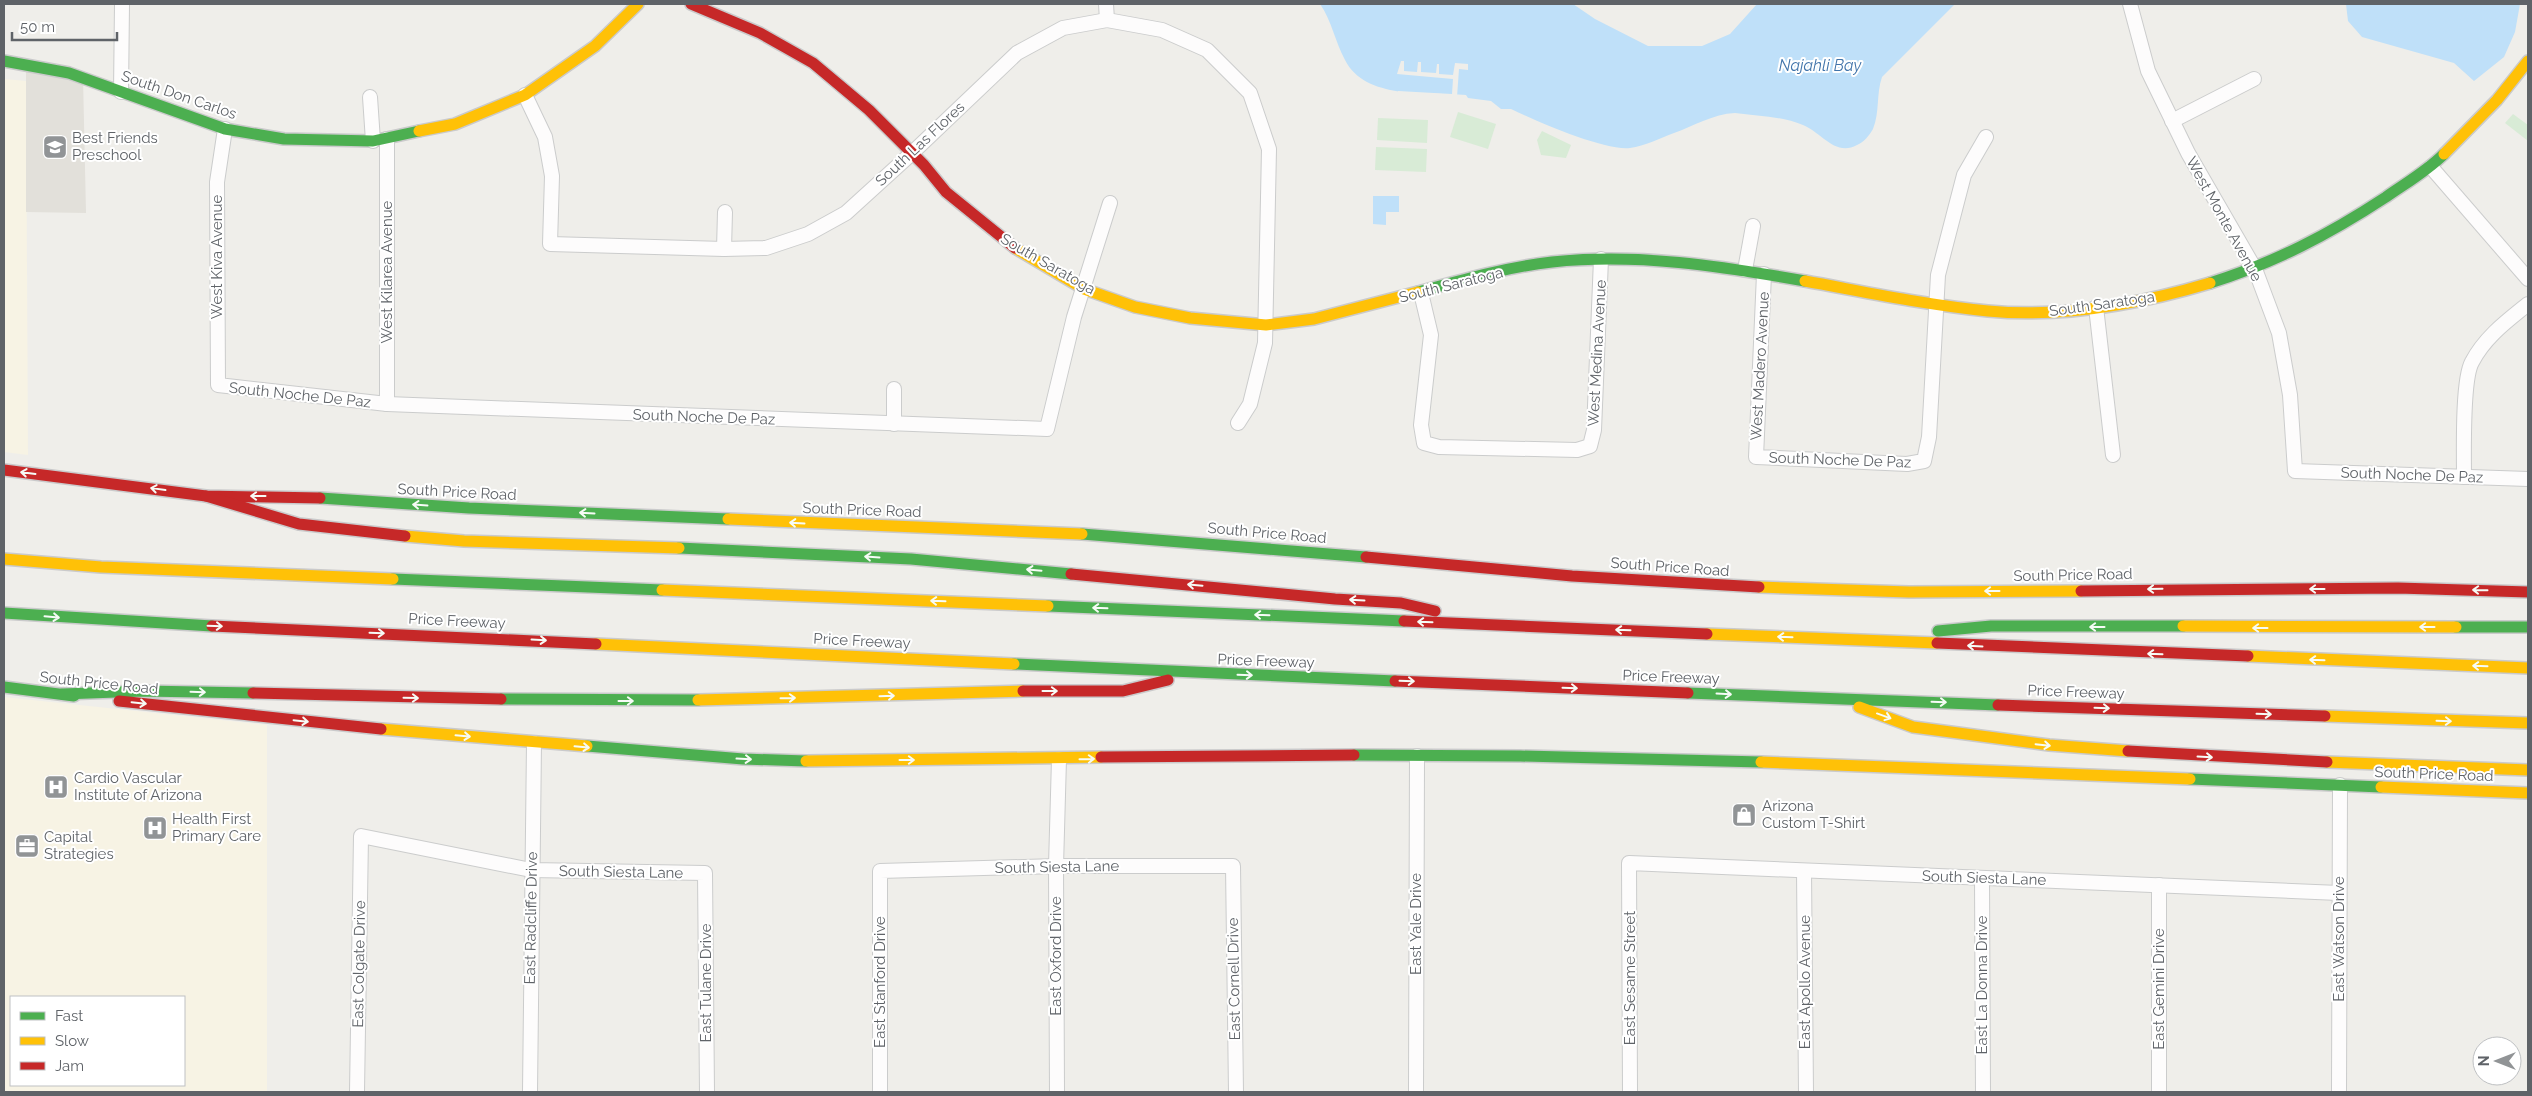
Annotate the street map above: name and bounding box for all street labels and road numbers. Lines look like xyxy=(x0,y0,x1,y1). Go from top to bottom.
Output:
street label: South Don Carlos xyxy=(119,67,239,123)
street label: South Las Flores xyxy=(872,98,968,190)
street label: West Monte Avenue xyxy=(2182,153,2266,285)
street label: West Kiva Avenue xyxy=(208,195,226,319)
street label: West Kilarea Avenue xyxy=(378,200,396,343)
street label: South Saratoga xyxy=(997,230,1099,298)
street label: South Saratoga xyxy=(1397,263,1505,307)
street label: West Medina Avenue xyxy=(1584,279,1610,427)
street label: South Saratoga xyxy=(2048,288,2156,320)
street label: West Madero Avenue xyxy=(1747,291,1773,441)
street label: South Noche De Paz xyxy=(228,379,372,411)
street label: South Noche De Paz xyxy=(632,406,776,428)
street label: South Noche De Paz xyxy=(1768,449,1912,471)
street label: South Noche De Paz xyxy=(2340,464,2484,486)
street label: South Price Road xyxy=(397,480,517,504)
street label: South Price Road xyxy=(802,499,922,521)
street label: South Price Road xyxy=(1207,519,1327,547)
street label: South Price Road xyxy=(1610,554,1730,580)
street label: South Price Road xyxy=(2013,565,2133,585)
street label: Price Freeway xyxy=(408,609,506,633)
street label: Price Freeway xyxy=(813,629,911,653)
street label: Price Freeway xyxy=(1217,650,1315,672)
street label: Price Freeway xyxy=(1622,666,1720,688)
street label: South Price Road xyxy=(39,668,159,698)
street label: Price Freeway xyxy=(2027,681,2125,703)
street label: South Price Road xyxy=(2374,763,2494,785)
street label: East Radcliffe Drive xyxy=(521,851,541,985)
street label: South Siesta Lane xyxy=(995,857,1120,877)
street label: South Siesta Lane xyxy=(559,862,684,882)
street label: South Siesta Lane xyxy=(1921,867,2047,889)
street label: East Yale Drive xyxy=(1407,873,1425,975)
street label: East Watson Drive xyxy=(2330,876,2348,1002)
street label: East Oxford Drive xyxy=(1047,896,1065,1016)
street label: East Colgate Drive xyxy=(349,900,369,1028)
street label: East Sesame Street xyxy=(1621,911,1639,1045)
street label: East Apollo Avenue xyxy=(1796,915,1814,1049)
street label: East La Donna Drive xyxy=(1973,915,1991,1055)
street label: East Stanford Drive xyxy=(871,916,889,1048)
street label: East Cornell Drive xyxy=(1224,917,1244,1041)
street label: East Tulane Drive xyxy=(697,923,715,1043)
street label: East Gemini Drive xyxy=(2150,928,2168,1050)

